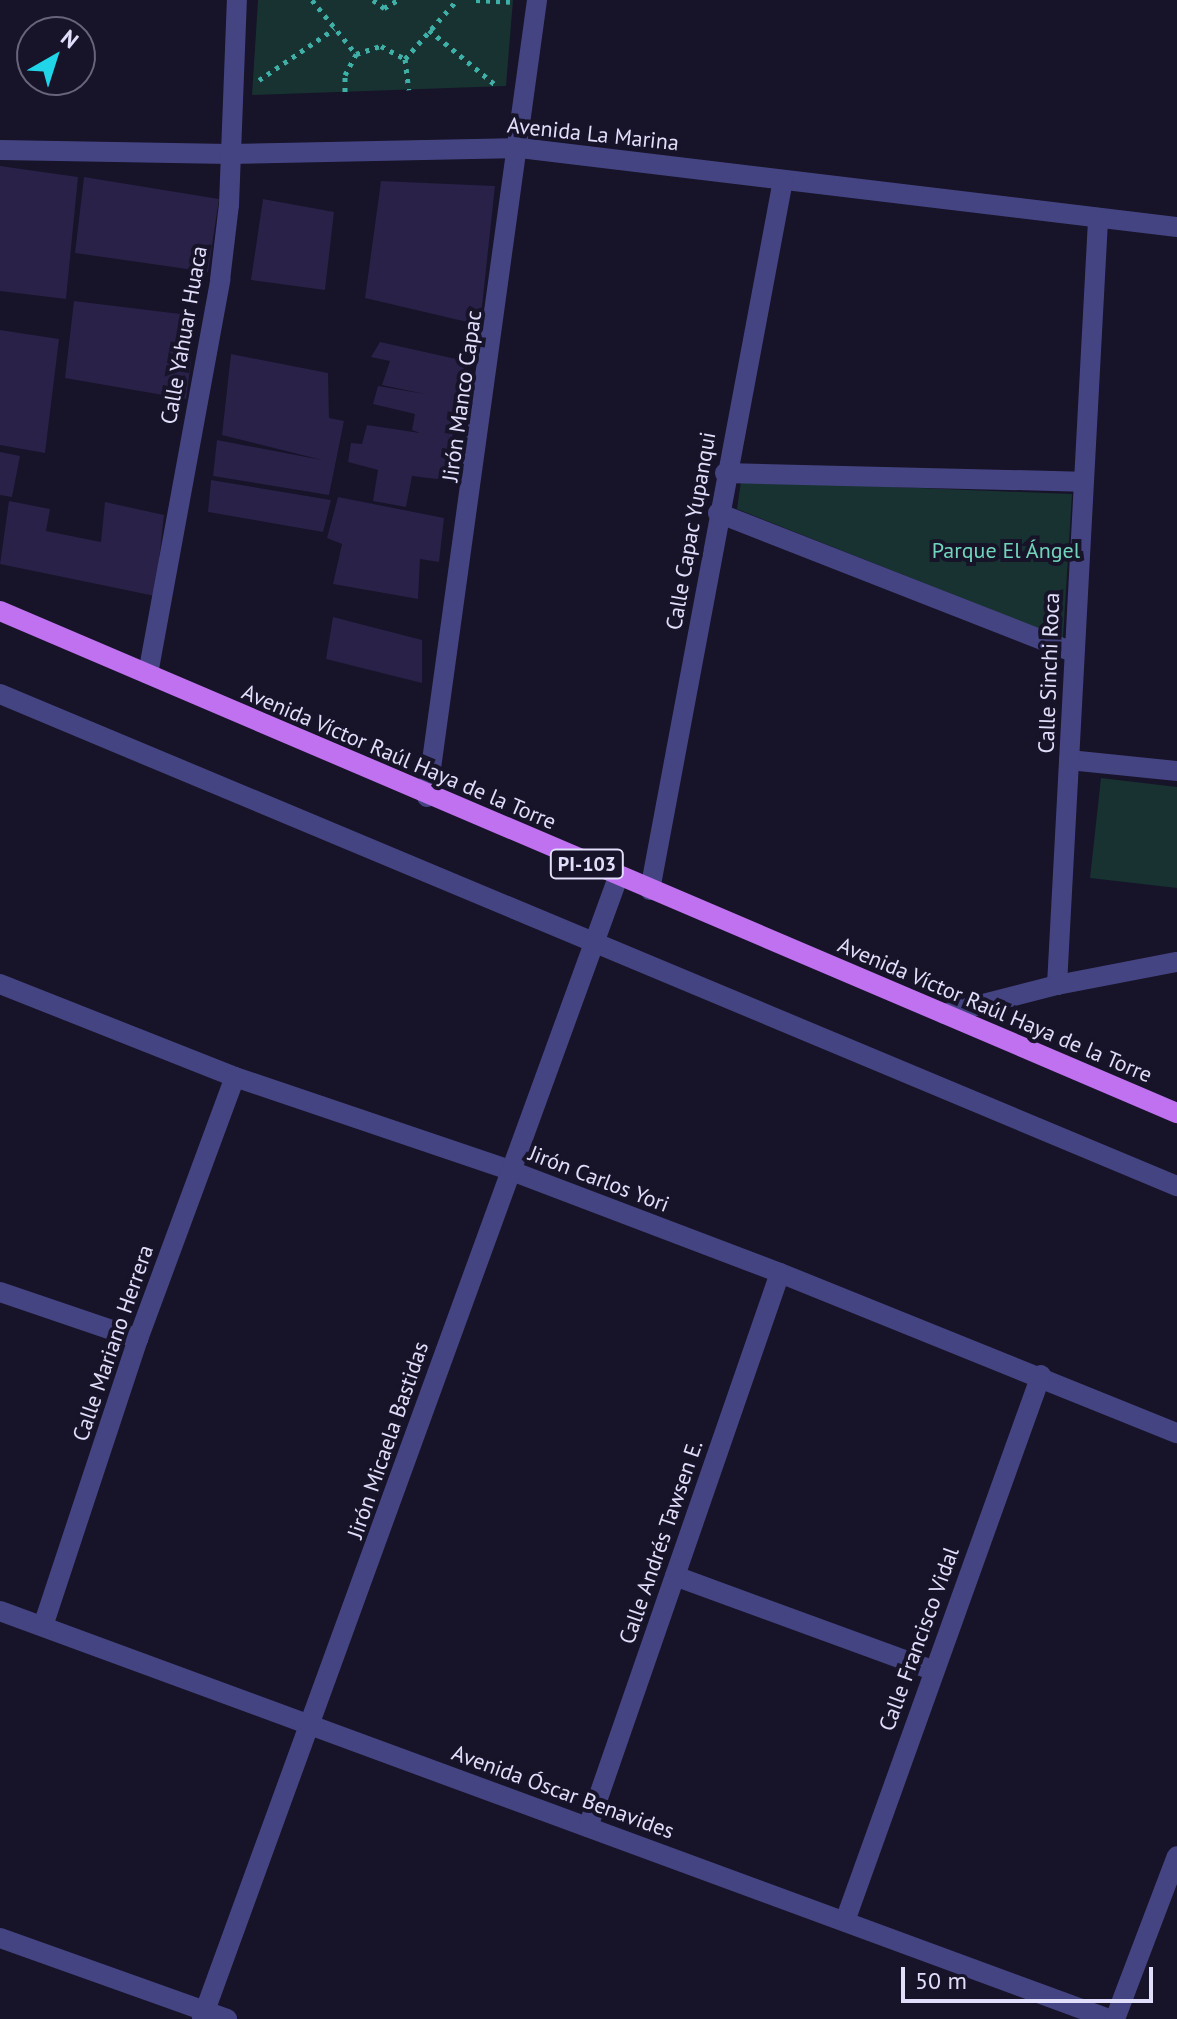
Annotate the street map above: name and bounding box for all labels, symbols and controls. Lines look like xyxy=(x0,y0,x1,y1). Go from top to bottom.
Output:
north arrow xyxy=(16,16,96,96)
text: N xyxy=(55,23,84,54)
street label: Avenida La Marina xyxy=(506,112,680,156)
street label: Calle Yahuar Huaca xyxy=(155,244,213,426)
street label: Jirón Manco Capac xyxy=(437,309,487,483)
street label: Calle Capac Yupanqui xyxy=(660,429,722,633)
park label: Parque El Ángel xyxy=(931,538,1081,564)
street label: Calle Sinchi Roca xyxy=(1033,592,1065,754)
street label: Avenida Víctor Raúl Haya de la Torre xyxy=(237,678,561,836)
road number: PI-103 xyxy=(549,848,625,880)
street label: Avenida Víctor Raúl Haya de la Torre xyxy=(833,931,1157,1089)
street label: Jirón Carlos Yori xyxy=(525,1140,673,1218)
street label: Calle Mariano Herrera xyxy=(67,1241,159,1445)
street label: Jirón Micaela Bastidas xyxy=(342,1338,434,1542)
street label: Calle Andrés Tawsen E. xyxy=(613,1436,709,1648)
street label: Calle Francisco Vidal xyxy=(873,1543,965,1735)
street label: Avenida Óscar Benavides xyxy=(448,1740,678,1844)
scale bar xyxy=(905,1951,1157,2001)
text: 50 m xyxy=(915,1965,967,1996)

